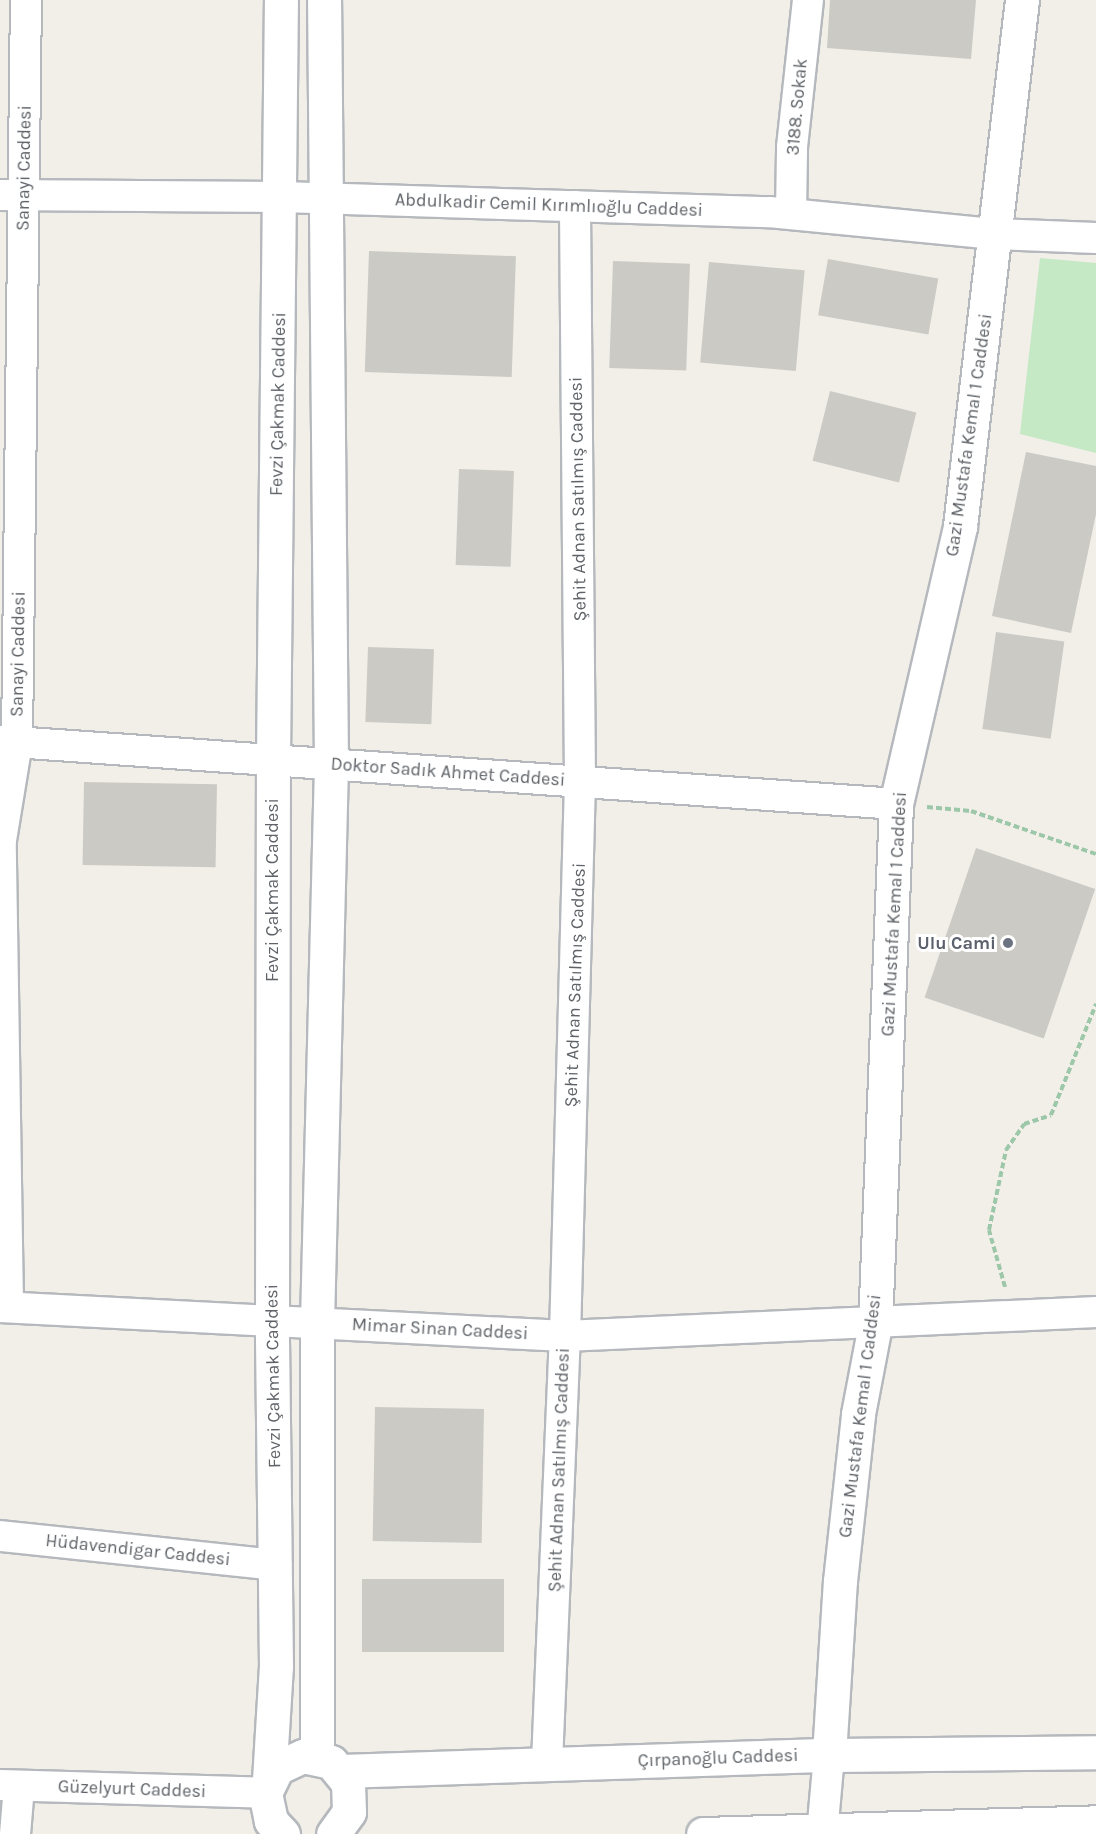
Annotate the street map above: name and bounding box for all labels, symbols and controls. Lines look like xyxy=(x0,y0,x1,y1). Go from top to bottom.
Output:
street label: 3188. Sokak xyxy=(782,58,812,156)
street label: Sanayi Caddesi xyxy=(12,105,36,231)
street label: Abdulkadir Cemil Kırımlıoğlu Caddesi xyxy=(395,189,703,221)
street label: Fevzi Çakmak Caddesi xyxy=(266,312,290,496)
street label: Gazi Mustafa Kemal 1 Caddesi xyxy=(941,312,997,558)
street label: Şehit Adnan Satılmış Caddesi xyxy=(565,377,591,621)
street label: Sanayi Caddesi xyxy=(6,591,30,717)
street label: Doktor Sadık Ahmet Caddesi xyxy=(330,753,566,791)
street label: Gazi Mustafa Kemal 1 Caddesi xyxy=(877,791,911,1037)
street label: Fevzi Çakmak Caddesi xyxy=(261,798,283,982)
street label: Şehit Adnan Satılmış Caddesi xyxy=(560,862,590,1108)
place label: Ulu Cami xyxy=(917,932,996,954)
marker: Ulu Cami xyxy=(1001,936,1015,950)
street label: Fevzi Çakmak Caddesi xyxy=(261,1284,285,1468)
street label: Gazi Mustafa Kemal 1 Caddesi xyxy=(834,1293,886,1539)
street label: Mimar Sinan Caddesi xyxy=(351,1314,529,1344)
street label: Şehit Adnan Satılmış Caddesi xyxy=(544,1347,574,1593)
street label: Hüdavendigar Caddesi xyxy=(44,1530,232,1570)
street label: Çırpanoğlu Caddesi xyxy=(637,1744,799,1772)
street label: Güzelyurt Caddesi xyxy=(57,1776,207,1802)

